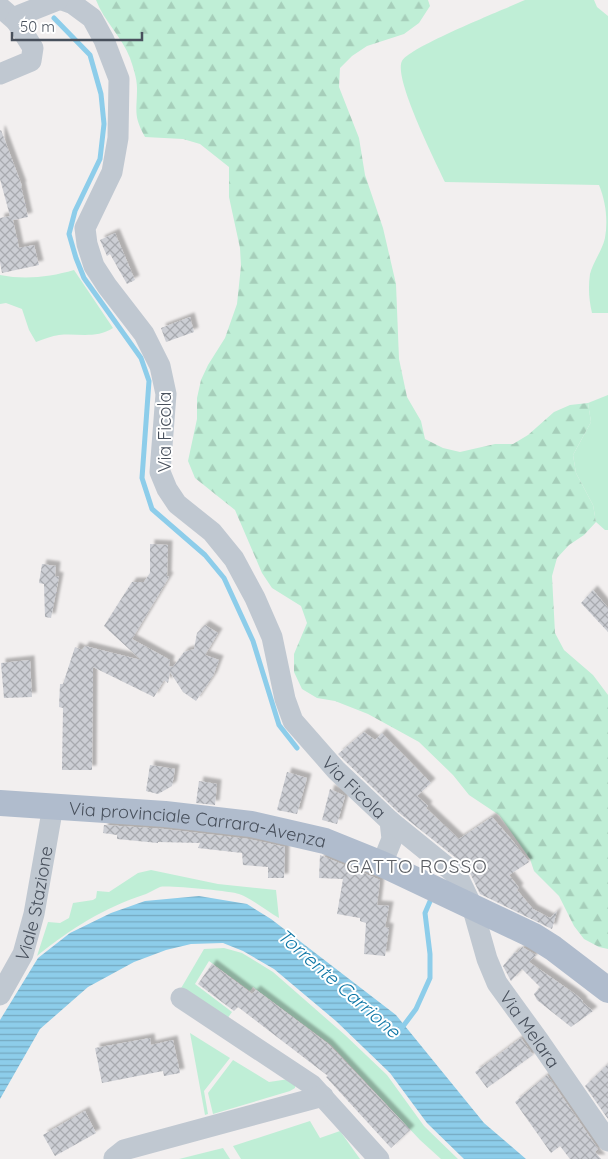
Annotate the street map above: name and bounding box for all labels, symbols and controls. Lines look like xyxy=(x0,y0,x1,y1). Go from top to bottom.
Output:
scale bar xyxy=(12,10,142,42)
text: 50 m xyxy=(20,17,55,36)
street label: Via Ficola xyxy=(153,392,176,472)
street label: Via Ficola xyxy=(317,751,392,823)
street label: Via provinciale Carrara-Avenza xyxy=(68,796,328,852)
street label: Viale Stazione xyxy=(10,844,57,965)
district label: GATTO ROSSO xyxy=(346,854,488,878)
water label: Torrente Carrione xyxy=(273,923,406,1044)
street label: Via Melara xyxy=(495,986,565,1072)

